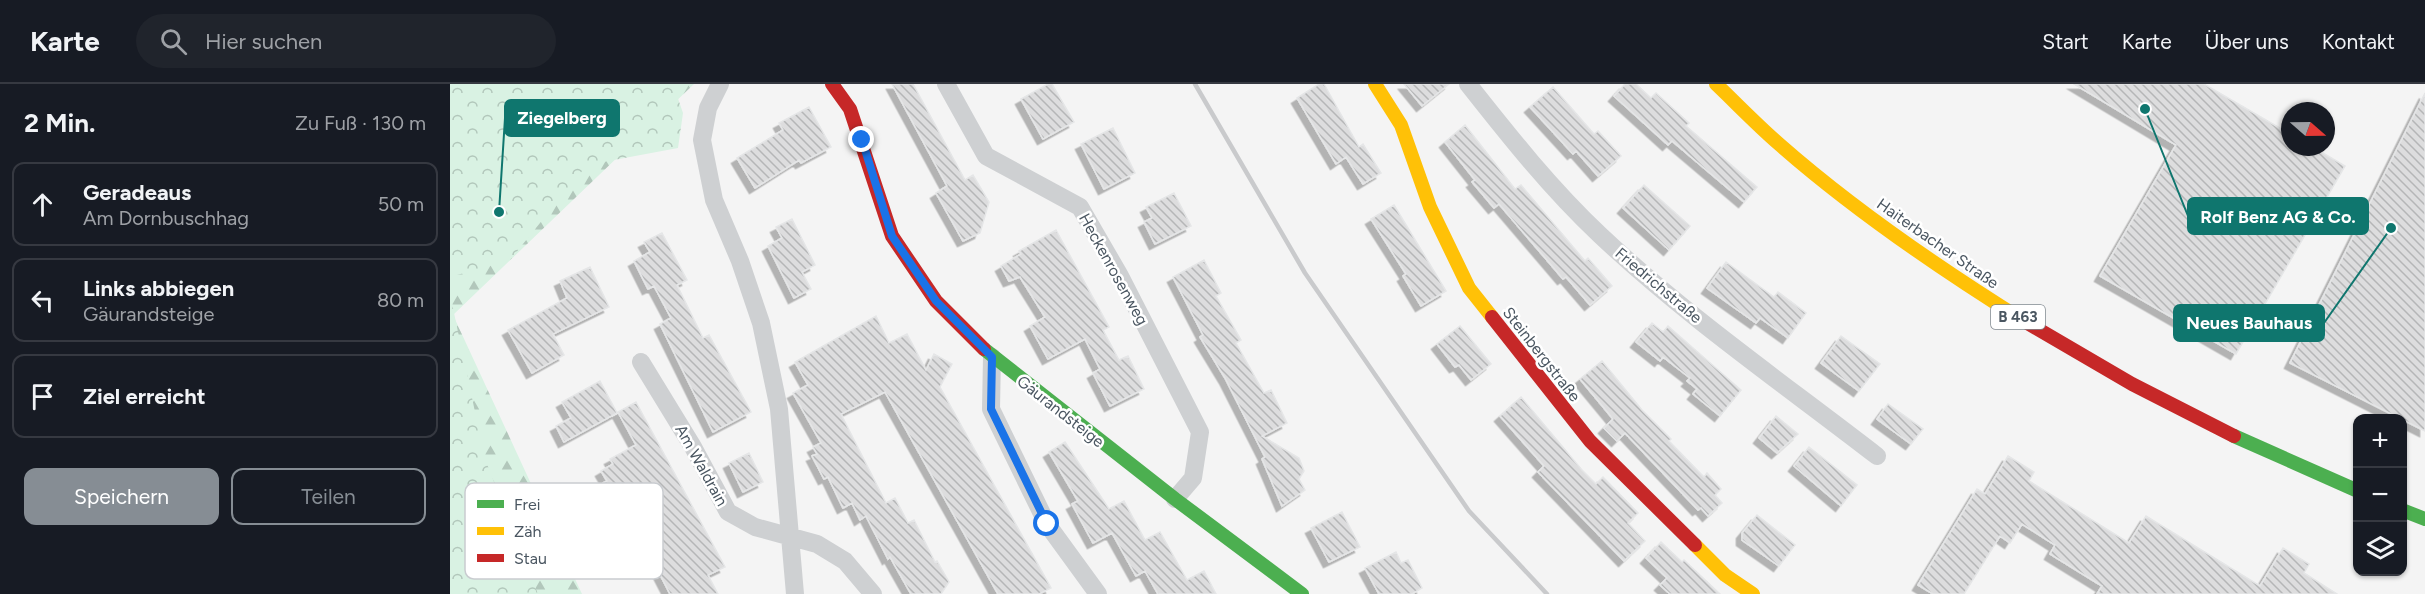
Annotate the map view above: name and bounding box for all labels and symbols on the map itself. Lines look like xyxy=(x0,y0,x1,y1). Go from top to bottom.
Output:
callout: Ziegelberg xyxy=(505,100,619,136)
north arrow xyxy=(2281,102,2335,156)
text: Ziegelberg xyxy=(517,107,607,129)
route end xyxy=(848,126,874,152)
street label: Haiterbacher Straße xyxy=(1873,194,2003,293)
callout: Rolf Benz AG & Co. xyxy=(2188,198,2368,234)
text: Rolf Benz AG & Co. xyxy=(2200,206,2356,228)
street label: Heckenrosenweg xyxy=(1075,210,1152,328)
street label: Friedrichstraße xyxy=(1611,244,1706,327)
street label: Steinbergstraße xyxy=(1499,303,1585,406)
road number: B 463 xyxy=(1991,305,2045,329)
callout: Neues Bauhaus xyxy=(2174,305,2324,341)
text: Neues Bauhaus xyxy=(2186,312,2313,334)
street label: Gäurandsteige xyxy=(1013,372,1108,451)
street label: Am Waldrain xyxy=(671,421,732,509)
legend xyxy=(465,483,663,579)
text: Frei xyxy=(514,495,540,514)
route start xyxy=(1033,510,1059,536)
text: Zäh xyxy=(514,522,541,541)
text: Stau xyxy=(514,549,547,568)

